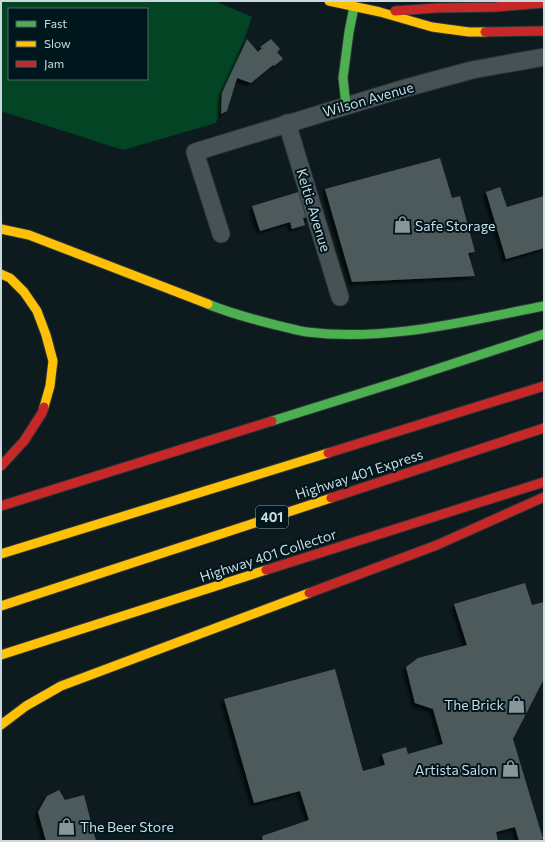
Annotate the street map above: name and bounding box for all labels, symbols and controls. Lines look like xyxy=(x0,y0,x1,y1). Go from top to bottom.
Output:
legend xyxy=(8,8,148,80)
text: Fast xyxy=(44,16,67,30)
text: Slow xyxy=(44,36,71,50)
text: Jam xyxy=(44,56,64,71)
street label: Wilson Avenue xyxy=(321,78,415,120)
street label: Keltie Avenue xyxy=(293,166,335,254)
shop icon: Safe Storage xyxy=(392,215,412,235)
place label: Safe Storage xyxy=(415,217,495,234)
street label: Highway 401 Express xyxy=(293,445,425,503)
road number: 401 xyxy=(256,506,288,528)
street label: Highway 401 Collector xyxy=(197,525,339,585)
shop icon: The Brick xyxy=(507,694,527,714)
place label: The Brick xyxy=(444,696,504,713)
shop icon: Artista Salon xyxy=(500,759,520,779)
place label: Artista Salon xyxy=(415,761,497,778)
shop icon: The Beer Store xyxy=(57,816,77,836)
place label: The Beer Store xyxy=(80,818,174,835)

